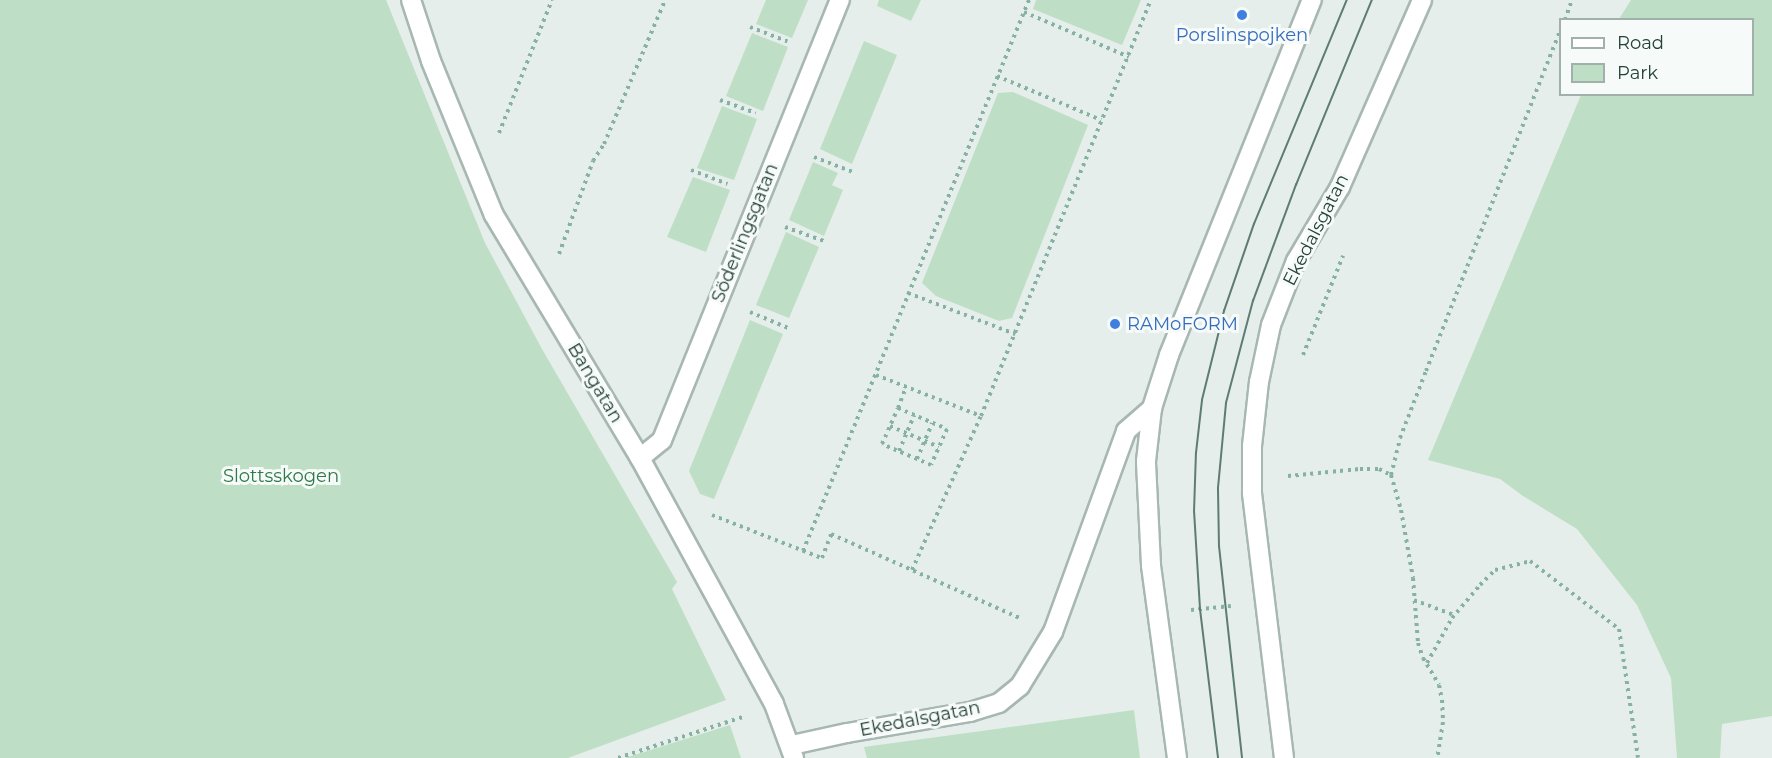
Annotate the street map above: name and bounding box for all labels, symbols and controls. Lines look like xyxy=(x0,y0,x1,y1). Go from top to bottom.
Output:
marker: Porslinspojken xyxy=(1235,8,1249,22)
legend xyxy=(1559,18,1754,96)
place label: Porslinspojken xyxy=(1176,24,1308,46)
text: Road xyxy=(1617,32,1664,54)
text: Park xyxy=(1617,62,1658,84)
street label: Söderlingsgatan xyxy=(707,160,783,306)
street label: Ekedalsgatan xyxy=(1279,171,1353,289)
place label: RAMoFORM xyxy=(1127,313,1238,335)
marker: RAMoFORM xyxy=(1108,317,1122,331)
street label: Bangatan xyxy=(563,339,627,427)
park label: Slottsskogen xyxy=(223,465,339,487)
street label: Ekedalsgatan xyxy=(858,697,982,741)

